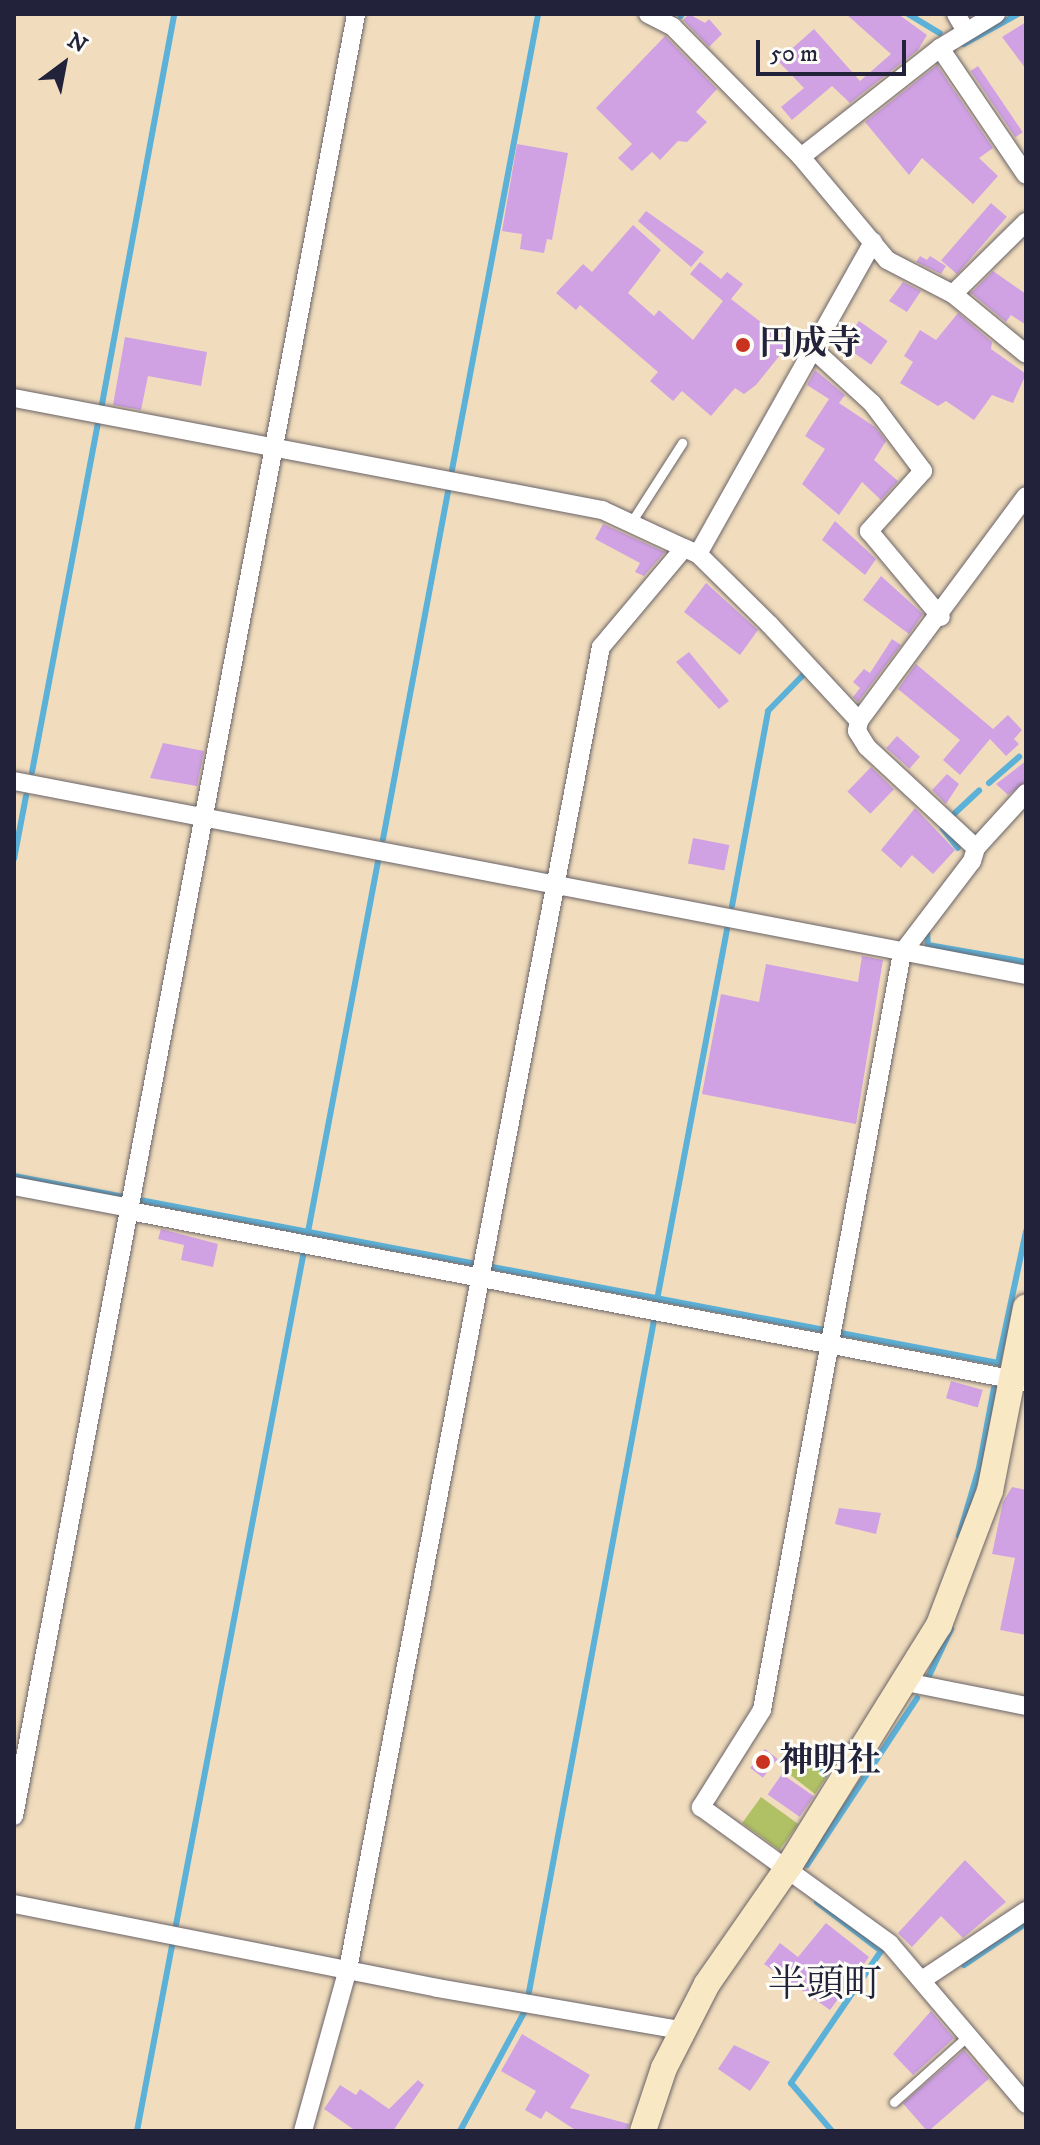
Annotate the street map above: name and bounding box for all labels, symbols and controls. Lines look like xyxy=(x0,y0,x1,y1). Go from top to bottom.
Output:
north arrow xyxy=(24,24,104,104)
scale bar xyxy=(760,24,910,74)
text: N xyxy=(62,27,92,59)
text: 50 m xyxy=(770,39,818,69)
place label: 円成寺 xyxy=(759,325,861,365)
marker: 円成寺 xyxy=(734,336,752,354)
place label: 神明社 xyxy=(779,1742,881,1782)
marker: 神明社 xyxy=(754,1753,772,1771)
district label: 半頭町 xyxy=(768,1963,882,2009)

